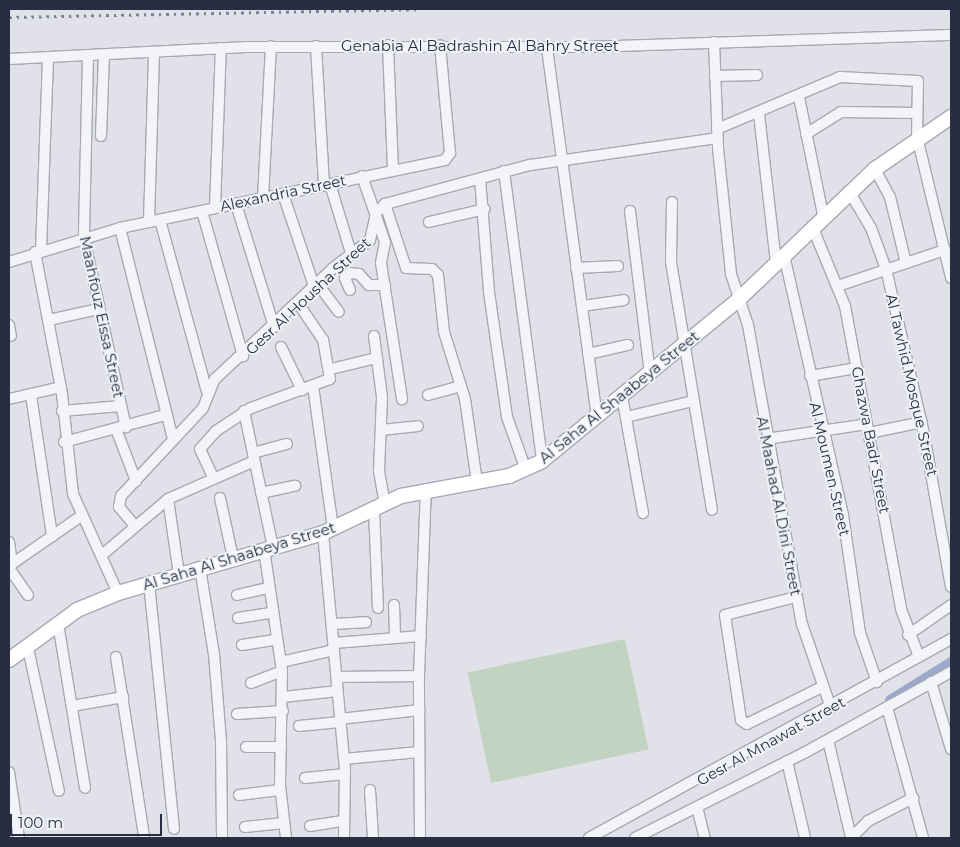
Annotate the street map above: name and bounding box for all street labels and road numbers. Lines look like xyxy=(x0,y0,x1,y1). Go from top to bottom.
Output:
street label: Genabia Al Badrashin Al Bahry Street xyxy=(341,37,619,55)
street label: Alexandria Street xyxy=(218,171,348,215)
street label: Maahfouz Eissa Street xyxy=(76,234,128,400)
street label: Gesr Al Housha Street xyxy=(242,234,374,358)
street label: Al Tawhid Mosque Street xyxy=(882,292,942,478)
street label: Al Saha Al Shaabeya Street xyxy=(535,327,703,467)
street label: Ghazwa Badr Street xyxy=(848,365,894,515)
street label: Al Moumen Street xyxy=(806,400,854,538)
street label: Al Maahad Al Dini Street xyxy=(753,415,805,597)
street label: Al Saha Al Shaabeya Street xyxy=(140,518,338,594)
street label: Gesr Al Mnawat Street xyxy=(694,693,848,789)

